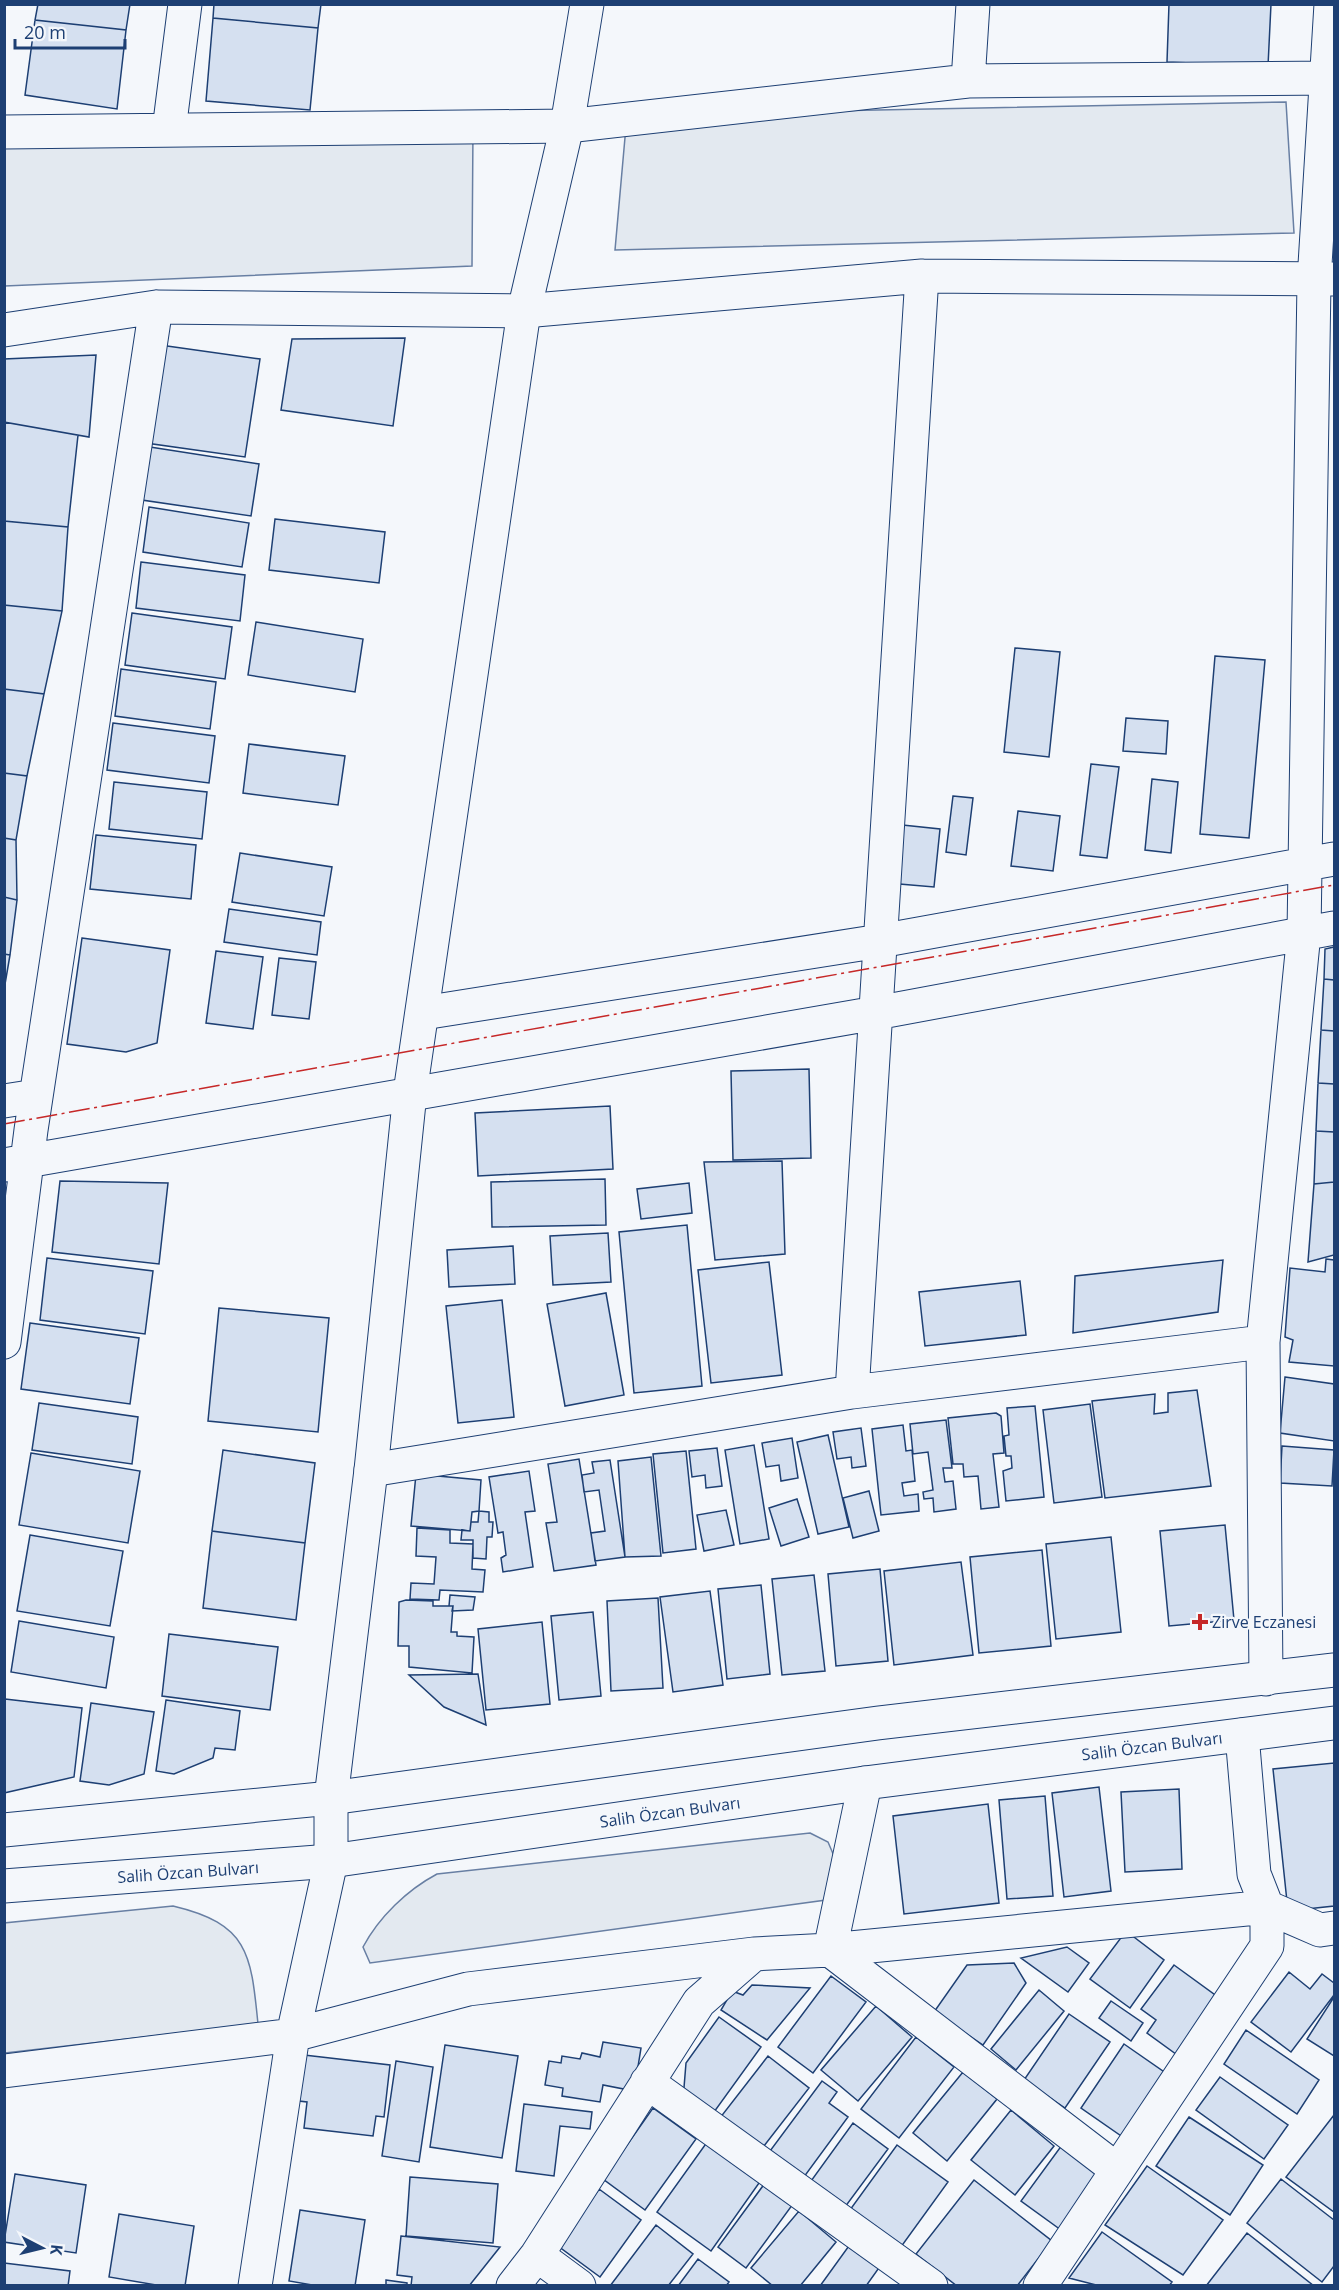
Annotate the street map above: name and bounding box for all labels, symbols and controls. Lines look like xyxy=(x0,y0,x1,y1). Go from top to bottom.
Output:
scale bar xyxy=(15,12,124,50)
text: 20 m xyxy=(24,20,66,44)
place label: Zirve Eczanesi xyxy=(1212,1611,1316,1633)
marker: Zirve Eczanesi xyxy=(1193,1615,1207,1629)
street label: Salih Özcan Bulvarı xyxy=(1080,1726,1224,1766)
street label: Salih Özcan Bulvarı xyxy=(598,1791,742,1833)
street label: Salih Özcan Bulvarı xyxy=(116,1856,260,1888)
north arrow xyxy=(12,2218,72,2278)
text: K xyxy=(45,2243,68,2257)

